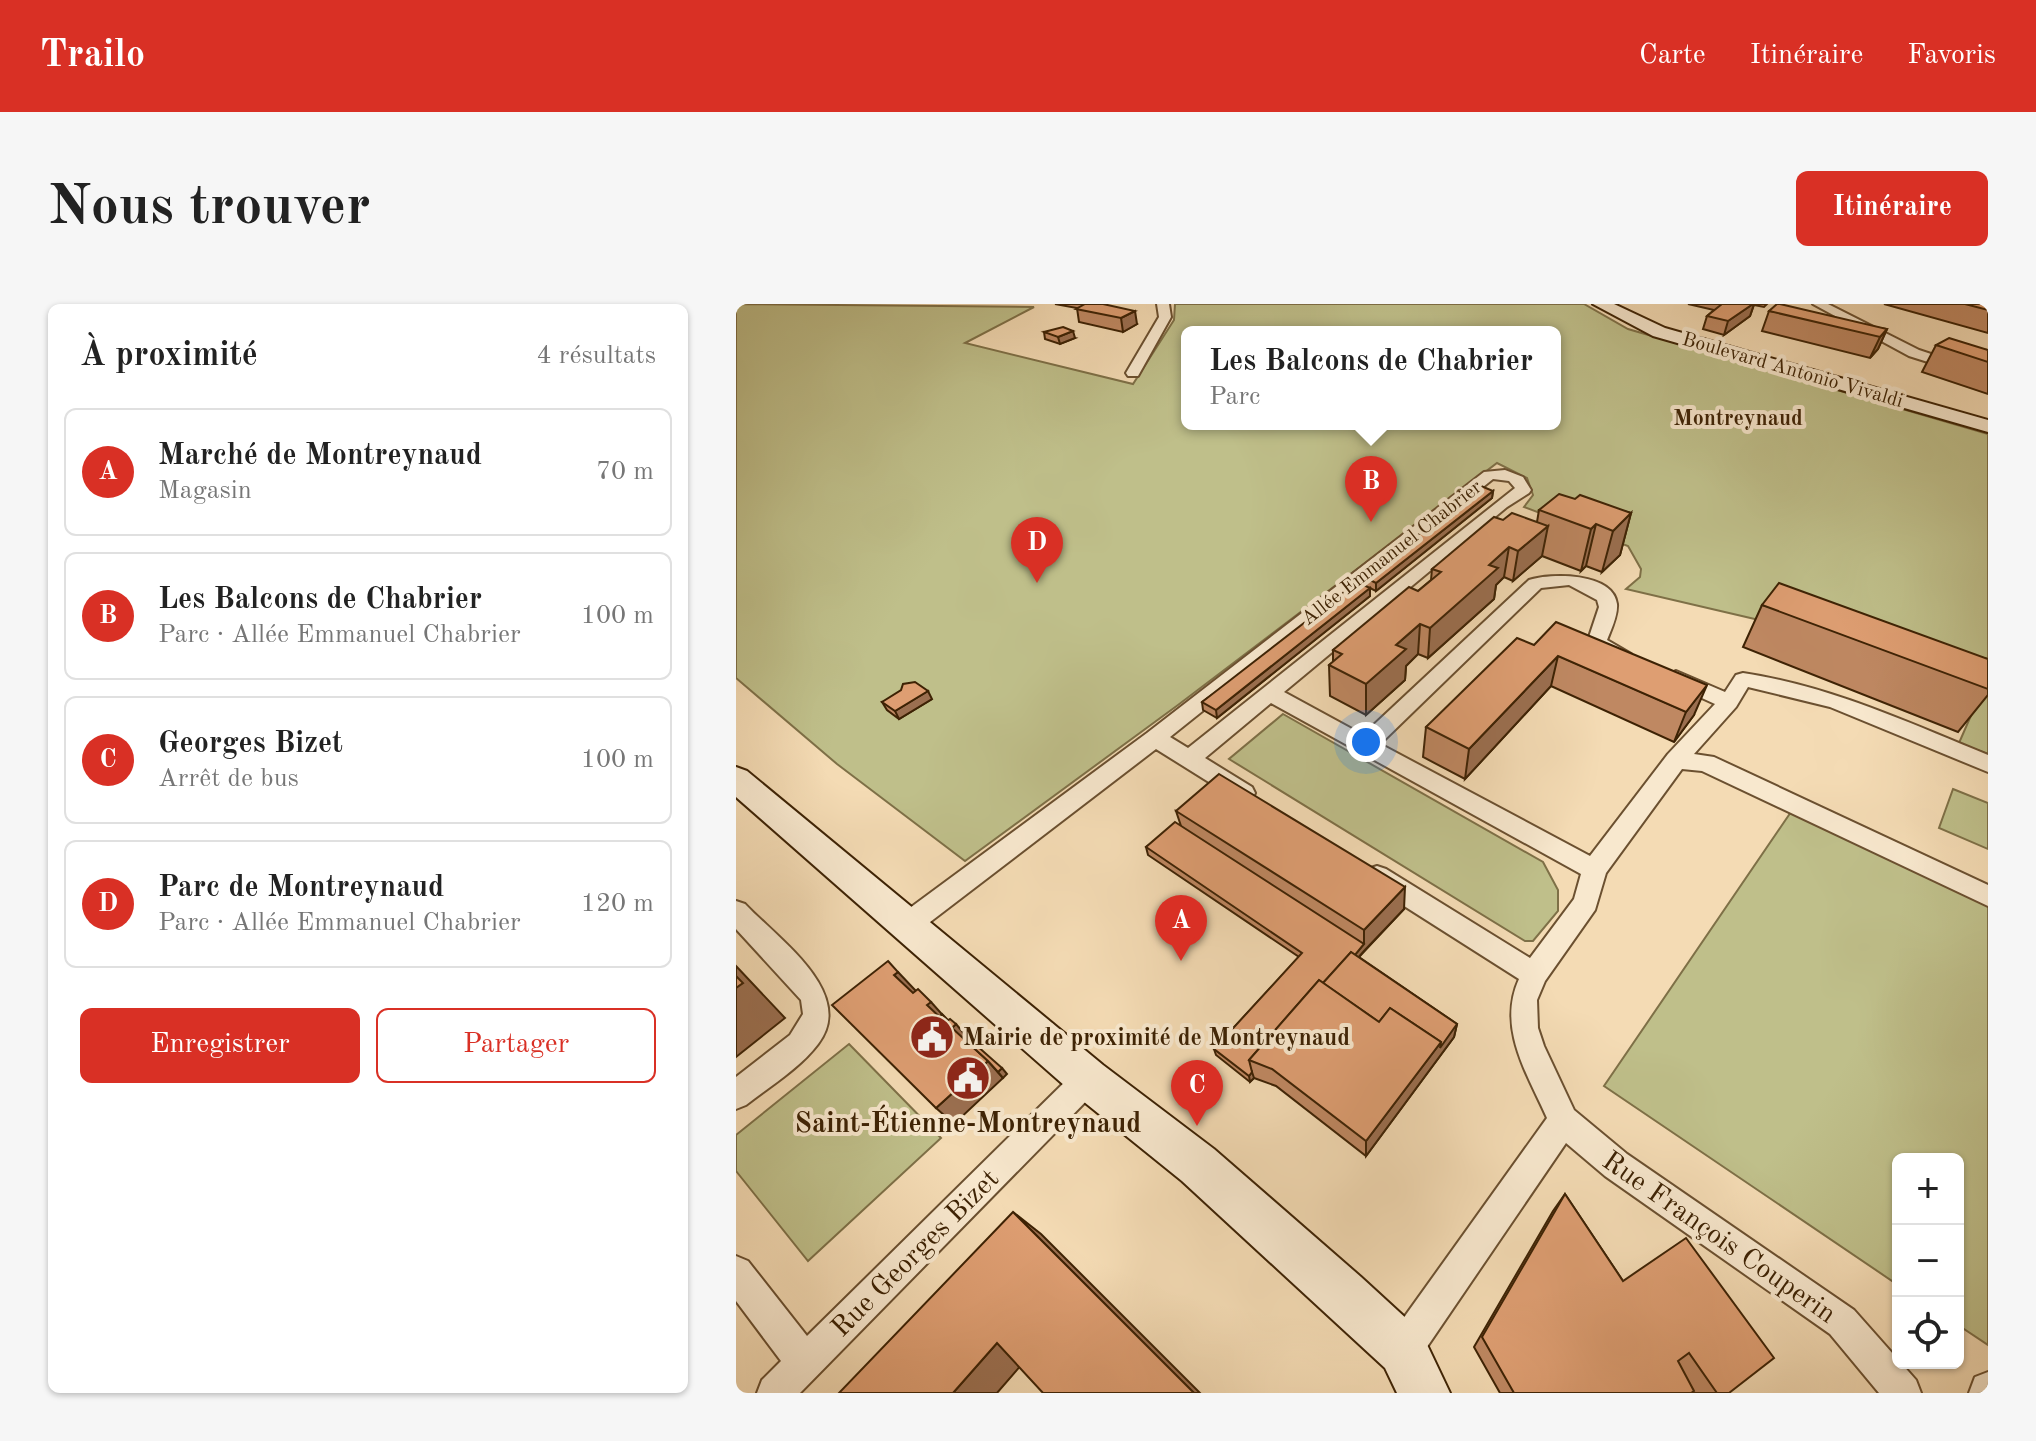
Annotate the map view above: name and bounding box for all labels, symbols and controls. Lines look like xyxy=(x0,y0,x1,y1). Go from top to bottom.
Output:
text: Trailo xyxy=(40,37,145,75)
text: Carte xyxy=(1639,42,1706,70)
text: Itinéraire xyxy=(1750,42,1863,70)
text: Favoris xyxy=(1907,42,1996,70)
button: Itinéraire xyxy=(1796,171,1988,246)
text: Nous trouver xyxy=(48,180,371,236)
popup xyxy=(1181,326,1561,430)
street label: Boulevard Antonio Vivaldi xyxy=(1680,330,1905,412)
text: À proximité xyxy=(80,339,258,373)
text: 4 résultats xyxy=(537,343,656,369)
text: Les Balcons de Chabrier xyxy=(1209,347,1533,377)
text: Parc xyxy=(1209,384,1260,410)
district label: Montreynaud xyxy=(1673,408,1803,430)
text: Marché de Montreynaud xyxy=(158,441,482,471)
pin: B xyxy=(1345,456,1397,522)
text: A xyxy=(98,459,118,485)
text: 70 m xyxy=(596,459,654,485)
street label: Allée Emmanuel Chabrier xyxy=(1298,477,1486,630)
text: Magasin xyxy=(158,478,252,504)
pin: D xyxy=(1011,517,1063,583)
text: Les Balcons de Chabrier xyxy=(158,585,482,615)
text: B xyxy=(99,603,117,629)
text: 100 m xyxy=(581,603,654,629)
text: Parc · Allée Emmanuel Chabrier xyxy=(158,622,521,648)
your location xyxy=(1346,722,1386,762)
text: Georges Bizet xyxy=(158,729,343,759)
text: C xyxy=(99,747,117,773)
text: 100 m xyxy=(581,747,654,773)
text: Arrêt de bus xyxy=(158,766,299,792)
text: Parc de Montreynaud xyxy=(158,873,444,903)
text: D xyxy=(98,891,118,917)
text: 120 m xyxy=(581,891,654,917)
pin: A xyxy=(1155,895,1207,961)
text: Parc · Allée Emmanuel Chabrier xyxy=(158,910,521,936)
button: Enregistrer xyxy=(80,1008,360,1083)
button: Partager xyxy=(376,1008,656,1083)
public building icon: Mairie de proximité de Montreynaud xyxy=(908,1013,956,1061)
place label: Mairie de proximité de Montreynaud xyxy=(963,1027,1350,1051)
public building icon: Saint-Étienne-Montreynaud xyxy=(944,1054,992,1102)
pin: C xyxy=(1171,1060,1223,1126)
place label: Saint-Étienne-Montreynaud xyxy=(795,1104,1141,1139)
street label: Rue François Couperin xyxy=(1596,1147,1840,1330)
map controls xyxy=(1892,1153,1964,1369)
button: + xyxy=(1892,1153,1964,1225)
street label: Rue Georges Bizet xyxy=(827,1165,1005,1343)
button: − xyxy=(1892,1225,1964,1297)
button: locate xyxy=(1892,1297,1964,1369)

